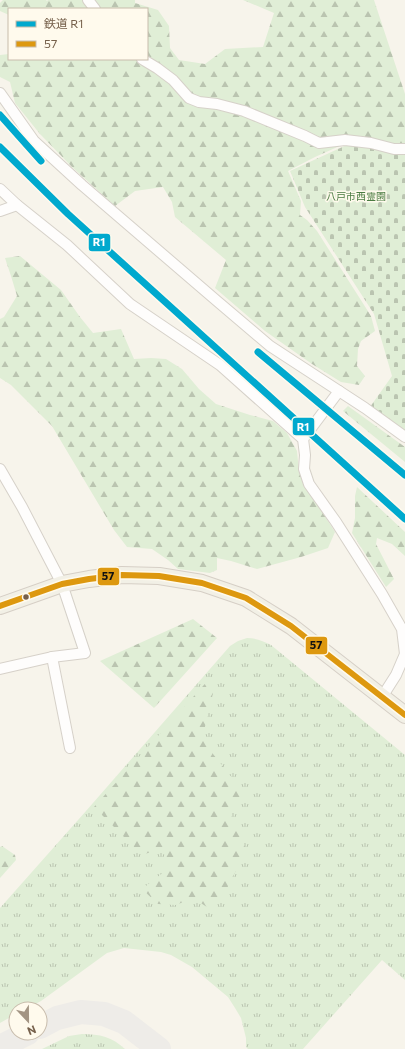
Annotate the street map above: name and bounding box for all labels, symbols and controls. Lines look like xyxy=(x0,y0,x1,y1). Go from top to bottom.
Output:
legend xyxy=(8,8,148,60)
text: 鉄道 R1 xyxy=(44,16,83,30)
text: 57 xyxy=(44,36,57,50)
park label: 八戸市西霊園 xyxy=(326,190,386,202)
line badge: R1 xyxy=(88,233,111,252)
text: R1 xyxy=(93,235,105,248)
line badge: R1 xyxy=(292,417,315,436)
text: R1 xyxy=(297,420,309,433)
line badge: 57 xyxy=(97,567,120,586)
text: 57 xyxy=(102,569,114,582)
unlabelled marker xyxy=(21,592,31,602)
line badge: 57 xyxy=(305,636,328,655)
text: 57 xyxy=(310,638,322,651)
north arrow xyxy=(8,1001,48,1041)
text: N xyxy=(26,1023,38,1038)

